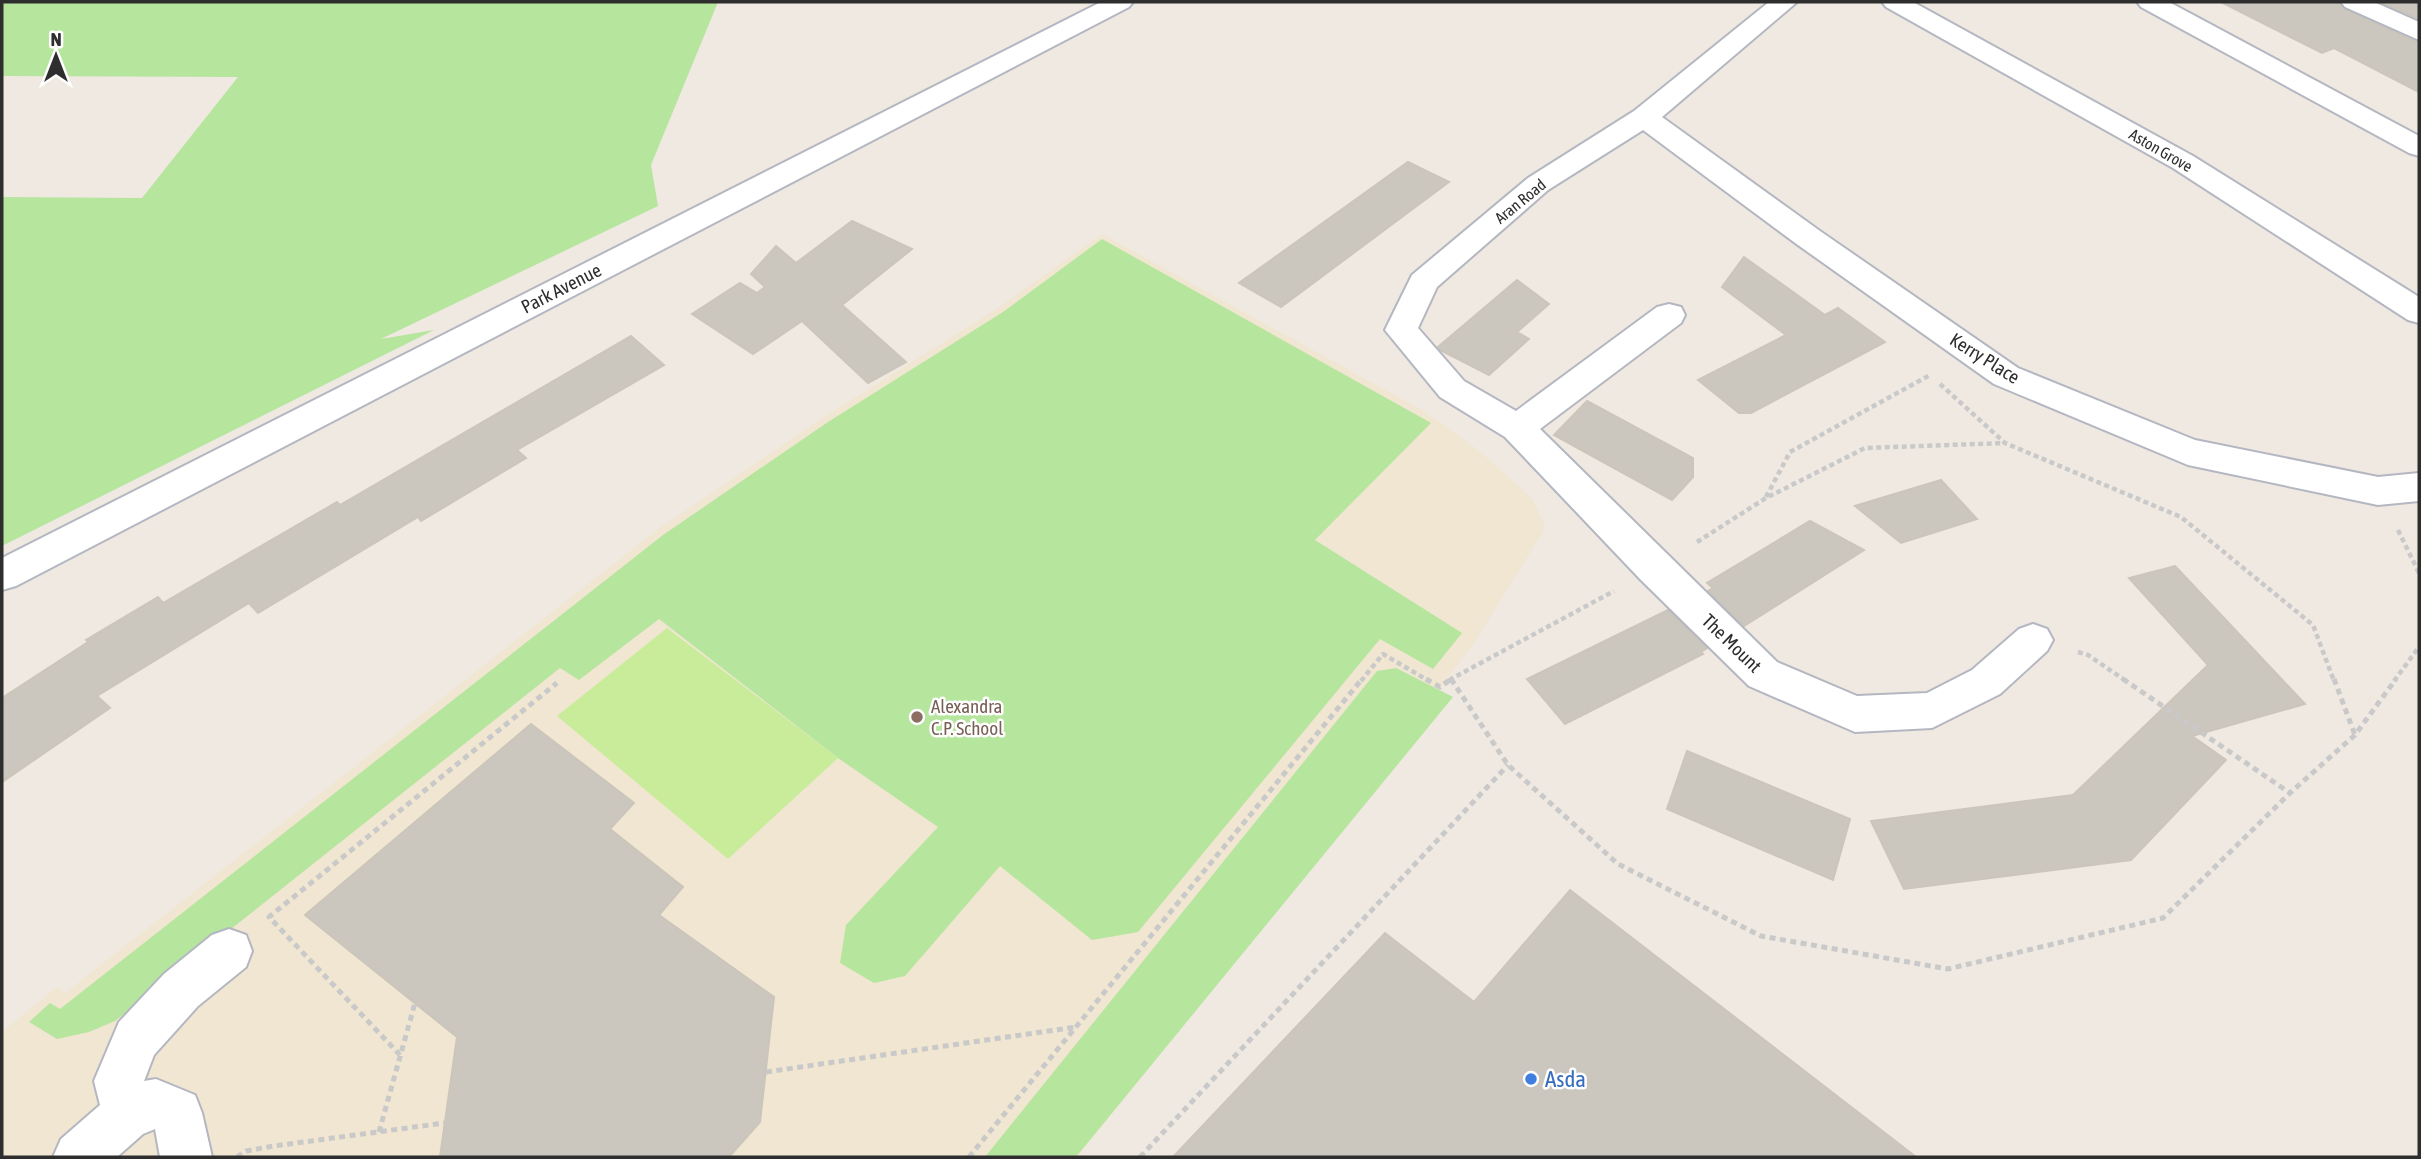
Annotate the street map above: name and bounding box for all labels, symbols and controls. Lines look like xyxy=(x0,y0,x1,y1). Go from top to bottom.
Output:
north arrow xyxy=(21,21,91,91)
text: N xyxy=(50,28,62,50)
street label: Aston Grove xyxy=(2126,125,2196,175)
street label: Aran Road xyxy=(1491,175,1549,227)
street label: Park Avenue xyxy=(517,258,605,318)
street label: Kerry Place xyxy=(1946,328,2024,388)
street label: The Mount xyxy=(1698,609,1766,677)
place label: Alexandra C.P. School xyxy=(931,695,1003,739)
marker: Alexandra C.P. School xyxy=(909,709,925,725)
place label: Asda xyxy=(1545,1066,1586,1092)
marker: Asda xyxy=(1523,1071,1539,1087)

